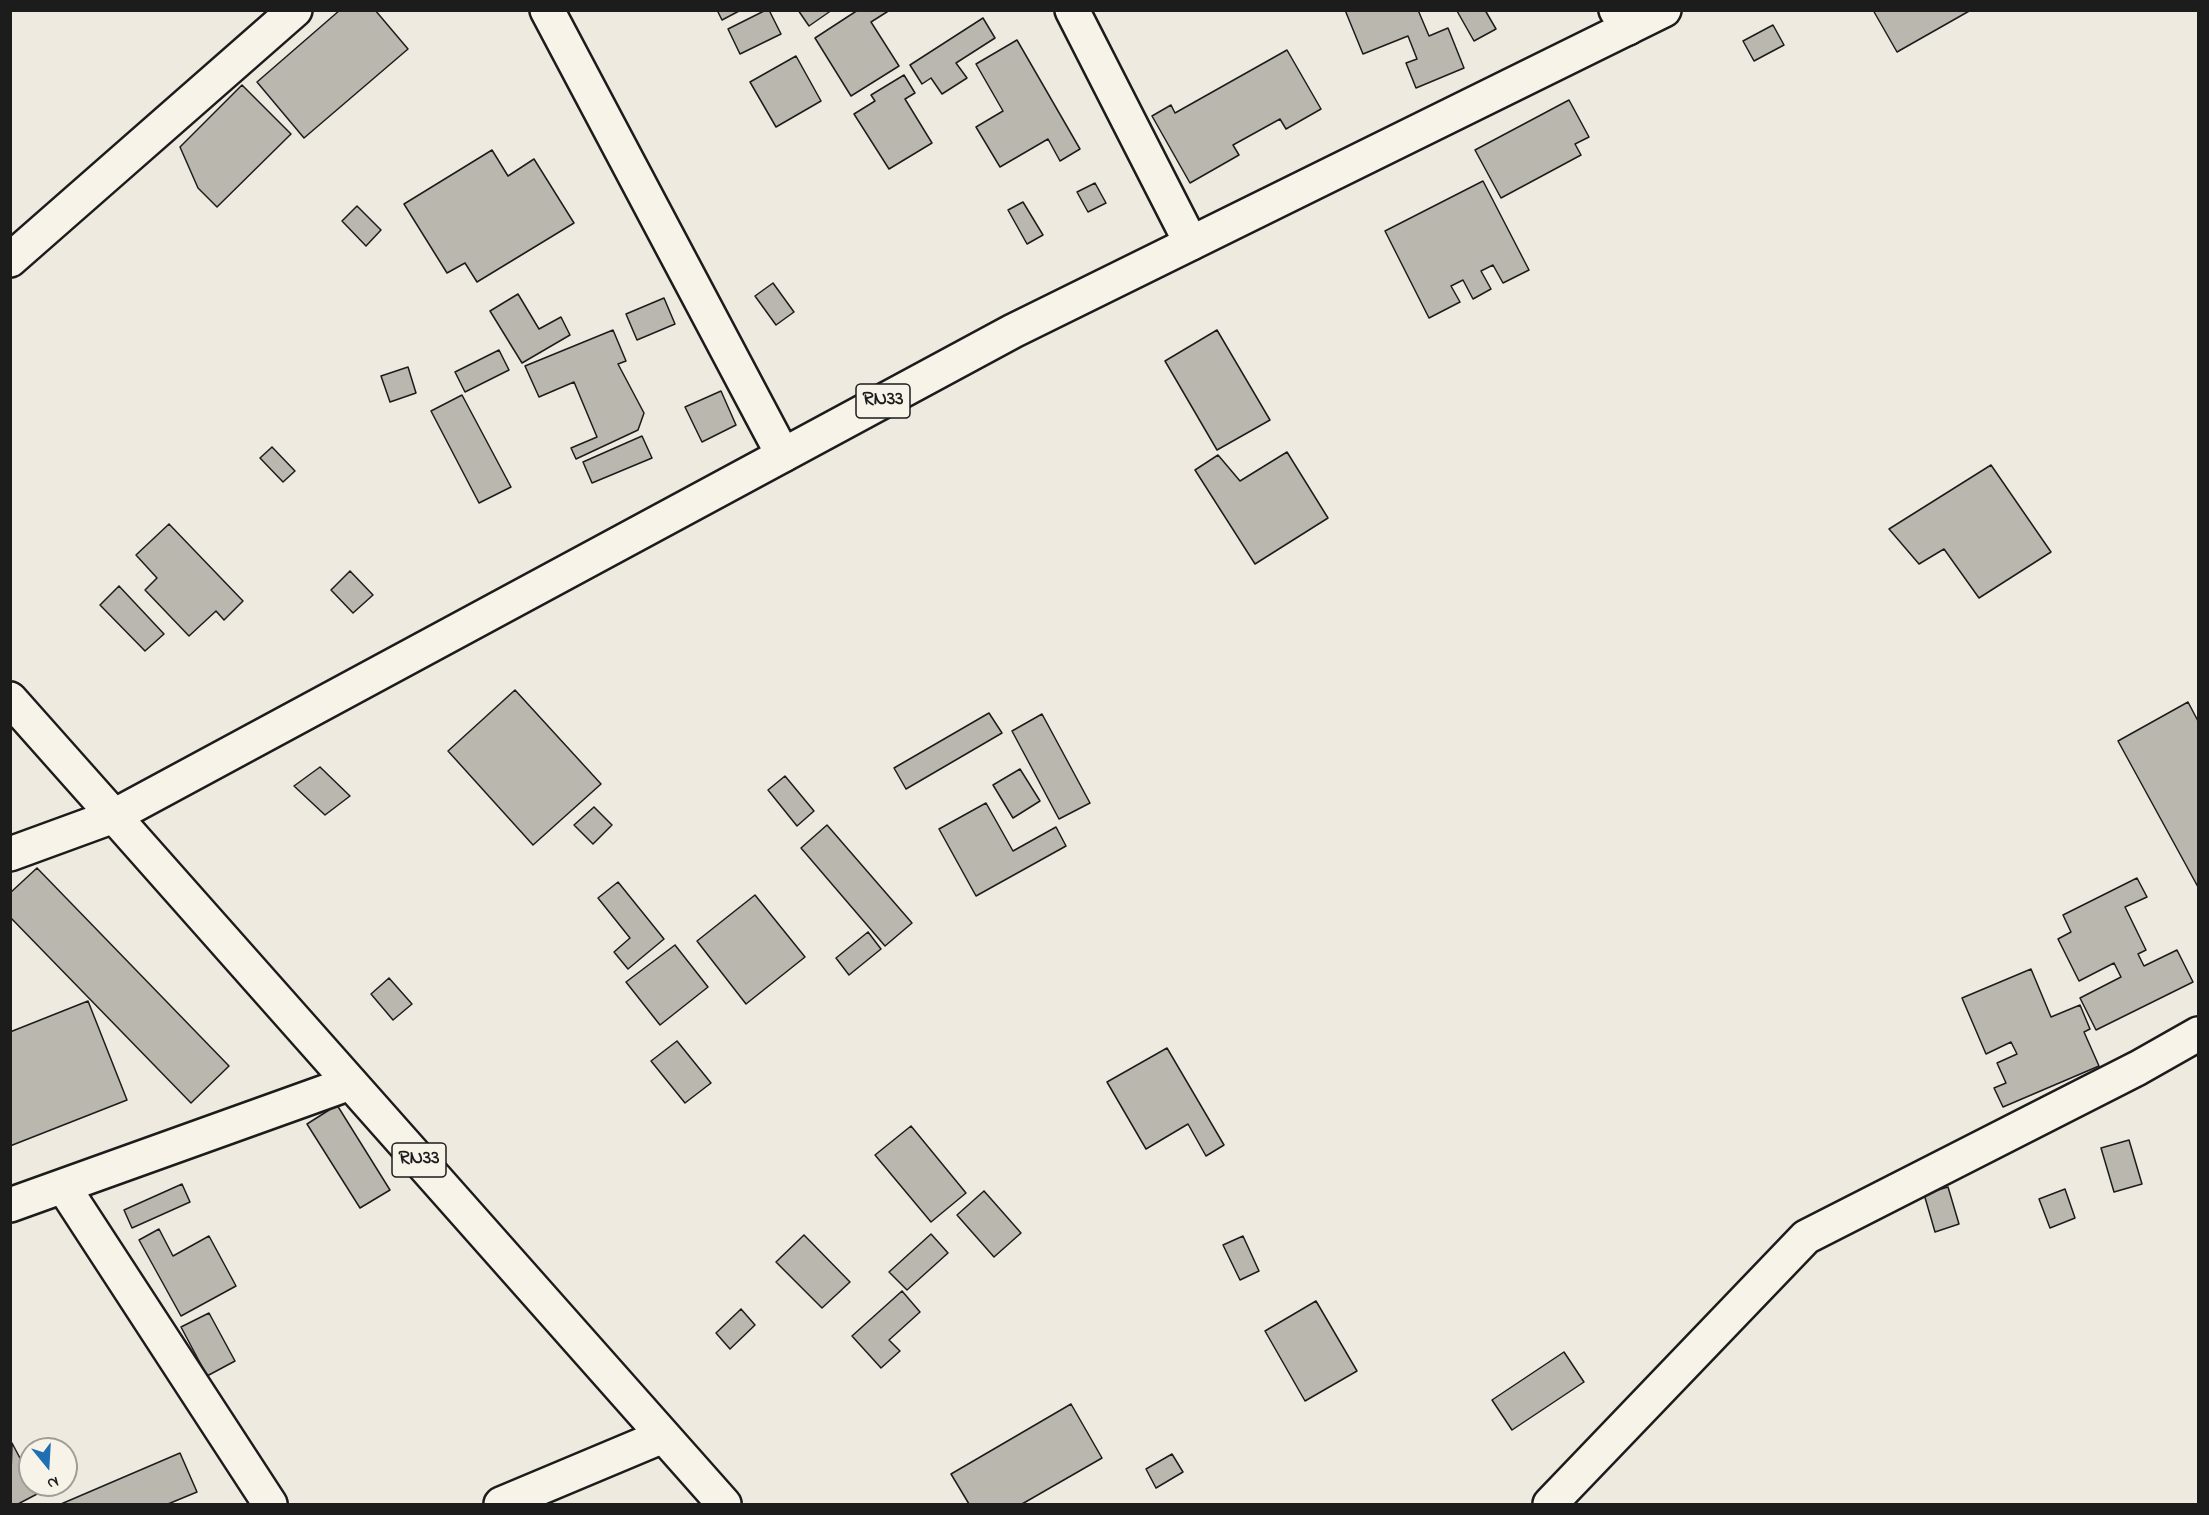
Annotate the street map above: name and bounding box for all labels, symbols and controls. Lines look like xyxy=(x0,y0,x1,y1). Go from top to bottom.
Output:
road number: RN33 xyxy=(856,384,910,418)
road number: RN33 xyxy=(392,1143,446,1177)
north arrow xyxy=(18,1437,78,1497)
text: N xyxy=(44,1469,62,1495)

